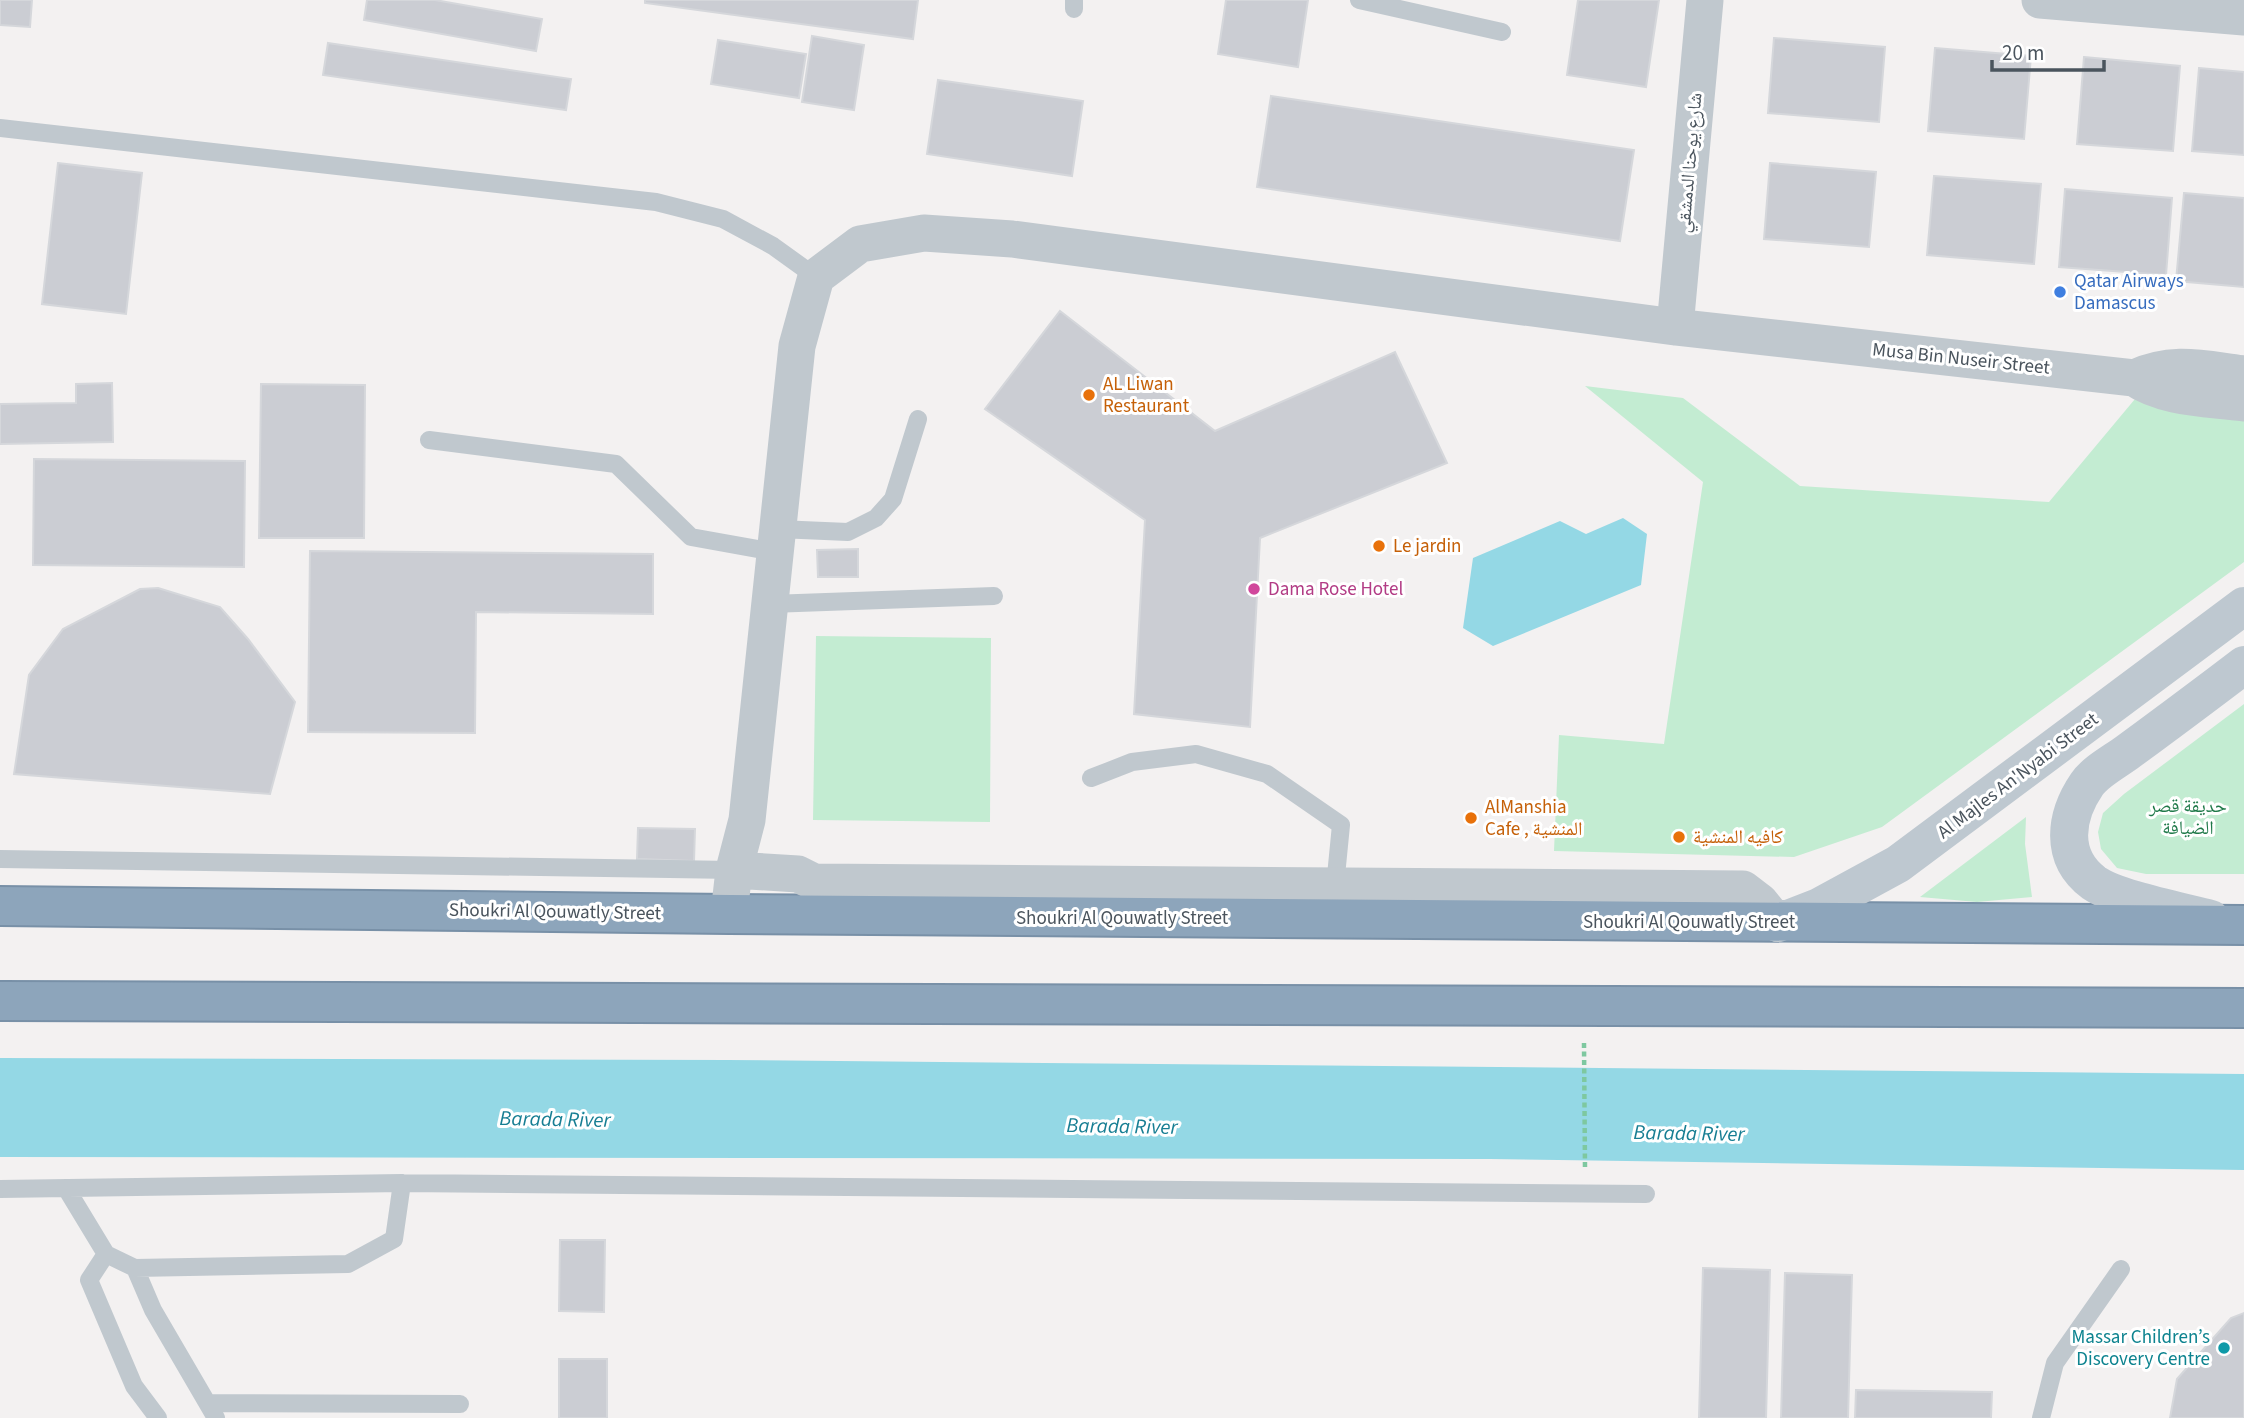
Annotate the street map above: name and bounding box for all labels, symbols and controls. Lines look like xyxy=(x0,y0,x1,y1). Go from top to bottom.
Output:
scale bar xyxy=(1992,28,2104,72)
text: 20 m xyxy=(2002,38,2044,68)
street label: شارع يوحنا الدمشقي xyxy=(1670,92,1710,234)
place label: Qatar Airways Damascus xyxy=(2074,268,2184,317)
marker: Qatar Airways Damascus xyxy=(2052,284,2068,300)
street label: Musa Bin Nuseir Street xyxy=(1871,336,2052,382)
place label: AL Liwan Restaurant xyxy=(1103,371,1190,420)
marker: AL Liwan Restaurant xyxy=(1081,387,1097,403)
place label: Le jardin xyxy=(1393,533,1462,560)
marker: Le jardin xyxy=(1371,538,1387,554)
place label: Dama Rose Hotel xyxy=(1268,576,1403,603)
marker: Dama Rose Hotel xyxy=(1246,581,1262,597)
street label: Al Majles An'Nyabi Street xyxy=(1932,706,2105,846)
park label: حديقة قصر الضيافة xyxy=(2148,793,2227,842)
place label: AlManshia Cafe , المنشية xyxy=(1485,794,1583,843)
marker: AlManshia Cafe , المنشية xyxy=(1463,810,1479,826)
place label: كافيه المنشية xyxy=(1693,824,1783,851)
marker: كافيه المنشية xyxy=(1671,829,1687,845)
street label: Shoukri Al Qouwatly Street xyxy=(449,897,662,927)
street label: Shoukri Al Qouwatly Street xyxy=(1016,905,1229,932)
street label: Shoukri Al Qouwatly Street xyxy=(1583,909,1796,936)
water label: Barada River xyxy=(499,1103,612,1135)
water label: Barada River xyxy=(1066,1110,1179,1142)
water label: Barada River xyxy=(1633,1117,1746,1149)
place label: Massar Children’s Discovery Centre xyxy=(2072,1324,2210,1373)
marker: Massar Children’s Discovery Centre xyxy=(2216,1340,2232,1356)

